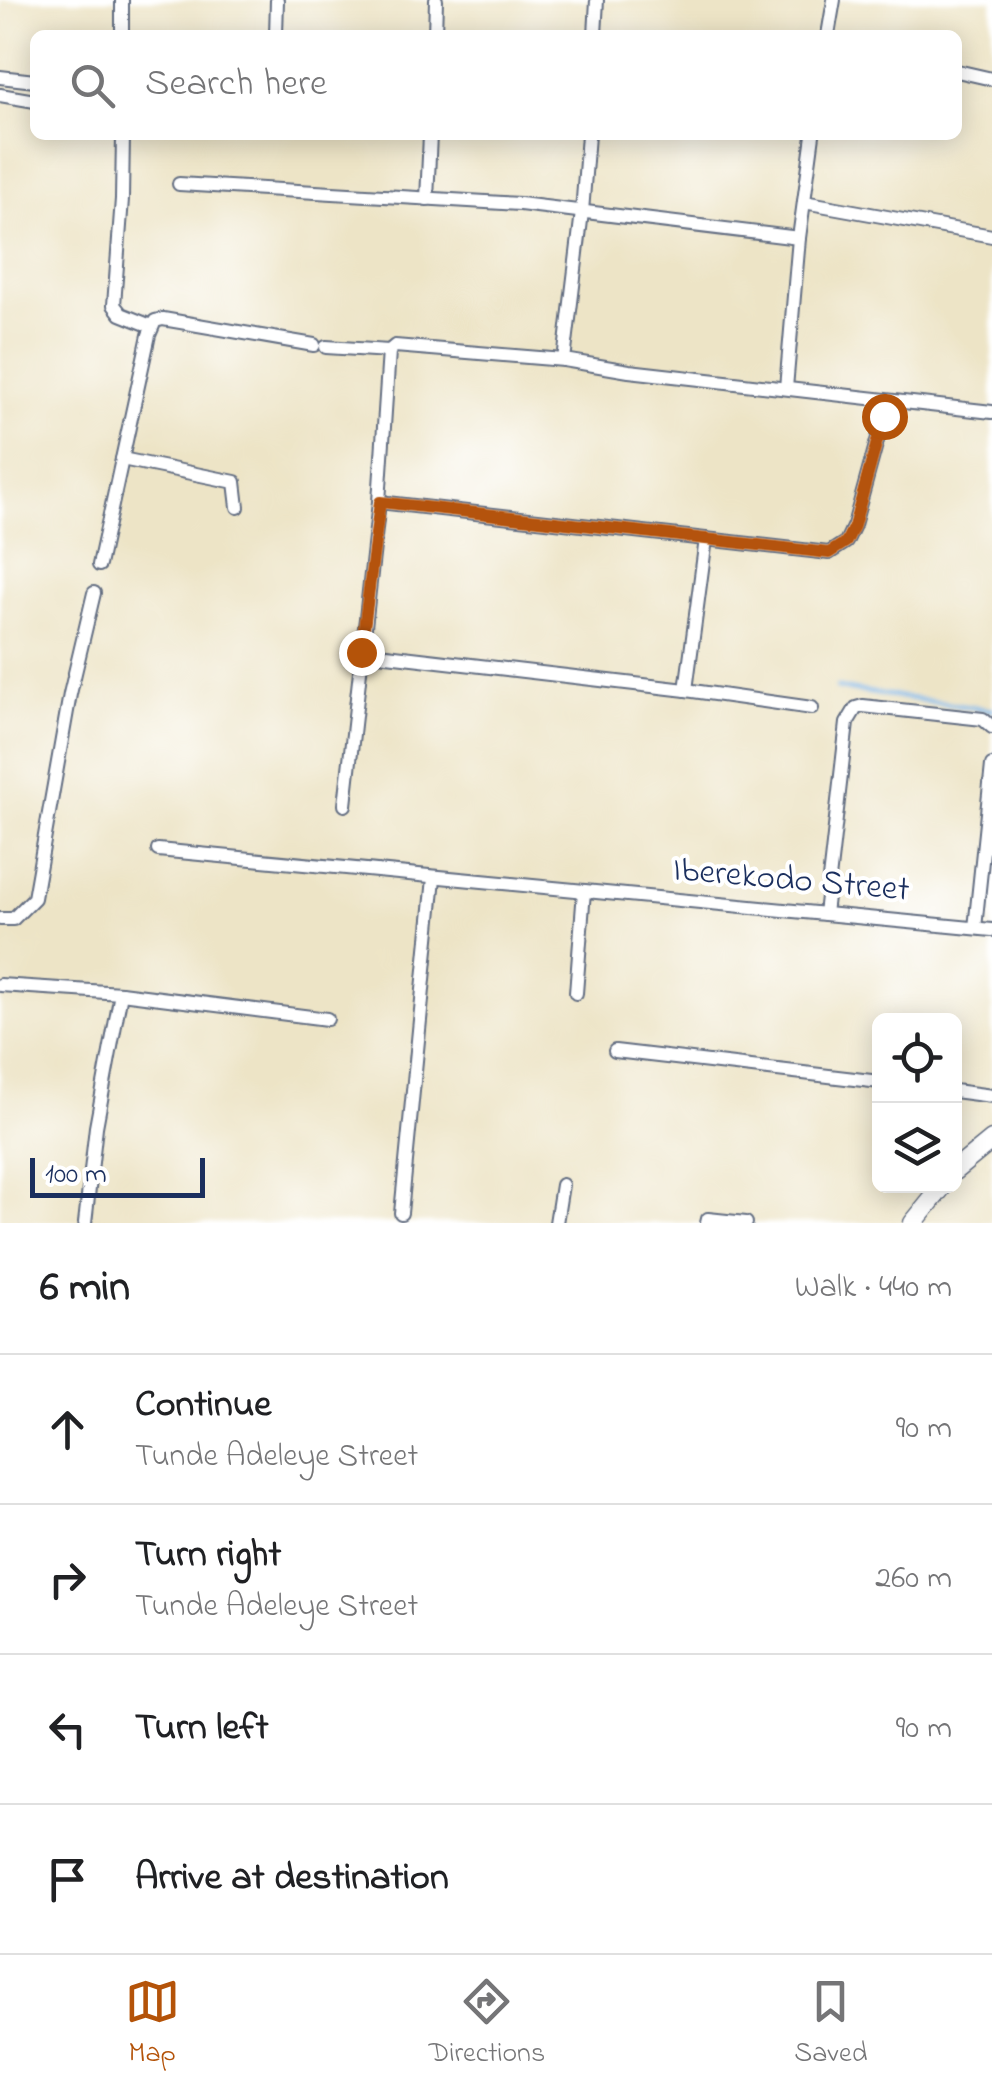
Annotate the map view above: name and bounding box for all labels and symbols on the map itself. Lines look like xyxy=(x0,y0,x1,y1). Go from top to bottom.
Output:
route start xyxy=(862,394,908,440)
route end xyxy=(339,630,385,676)
street label: Iberekodo Street xyxy=(671,845,912,917)
scale bar xyxy=(30,1153,205,1198)

